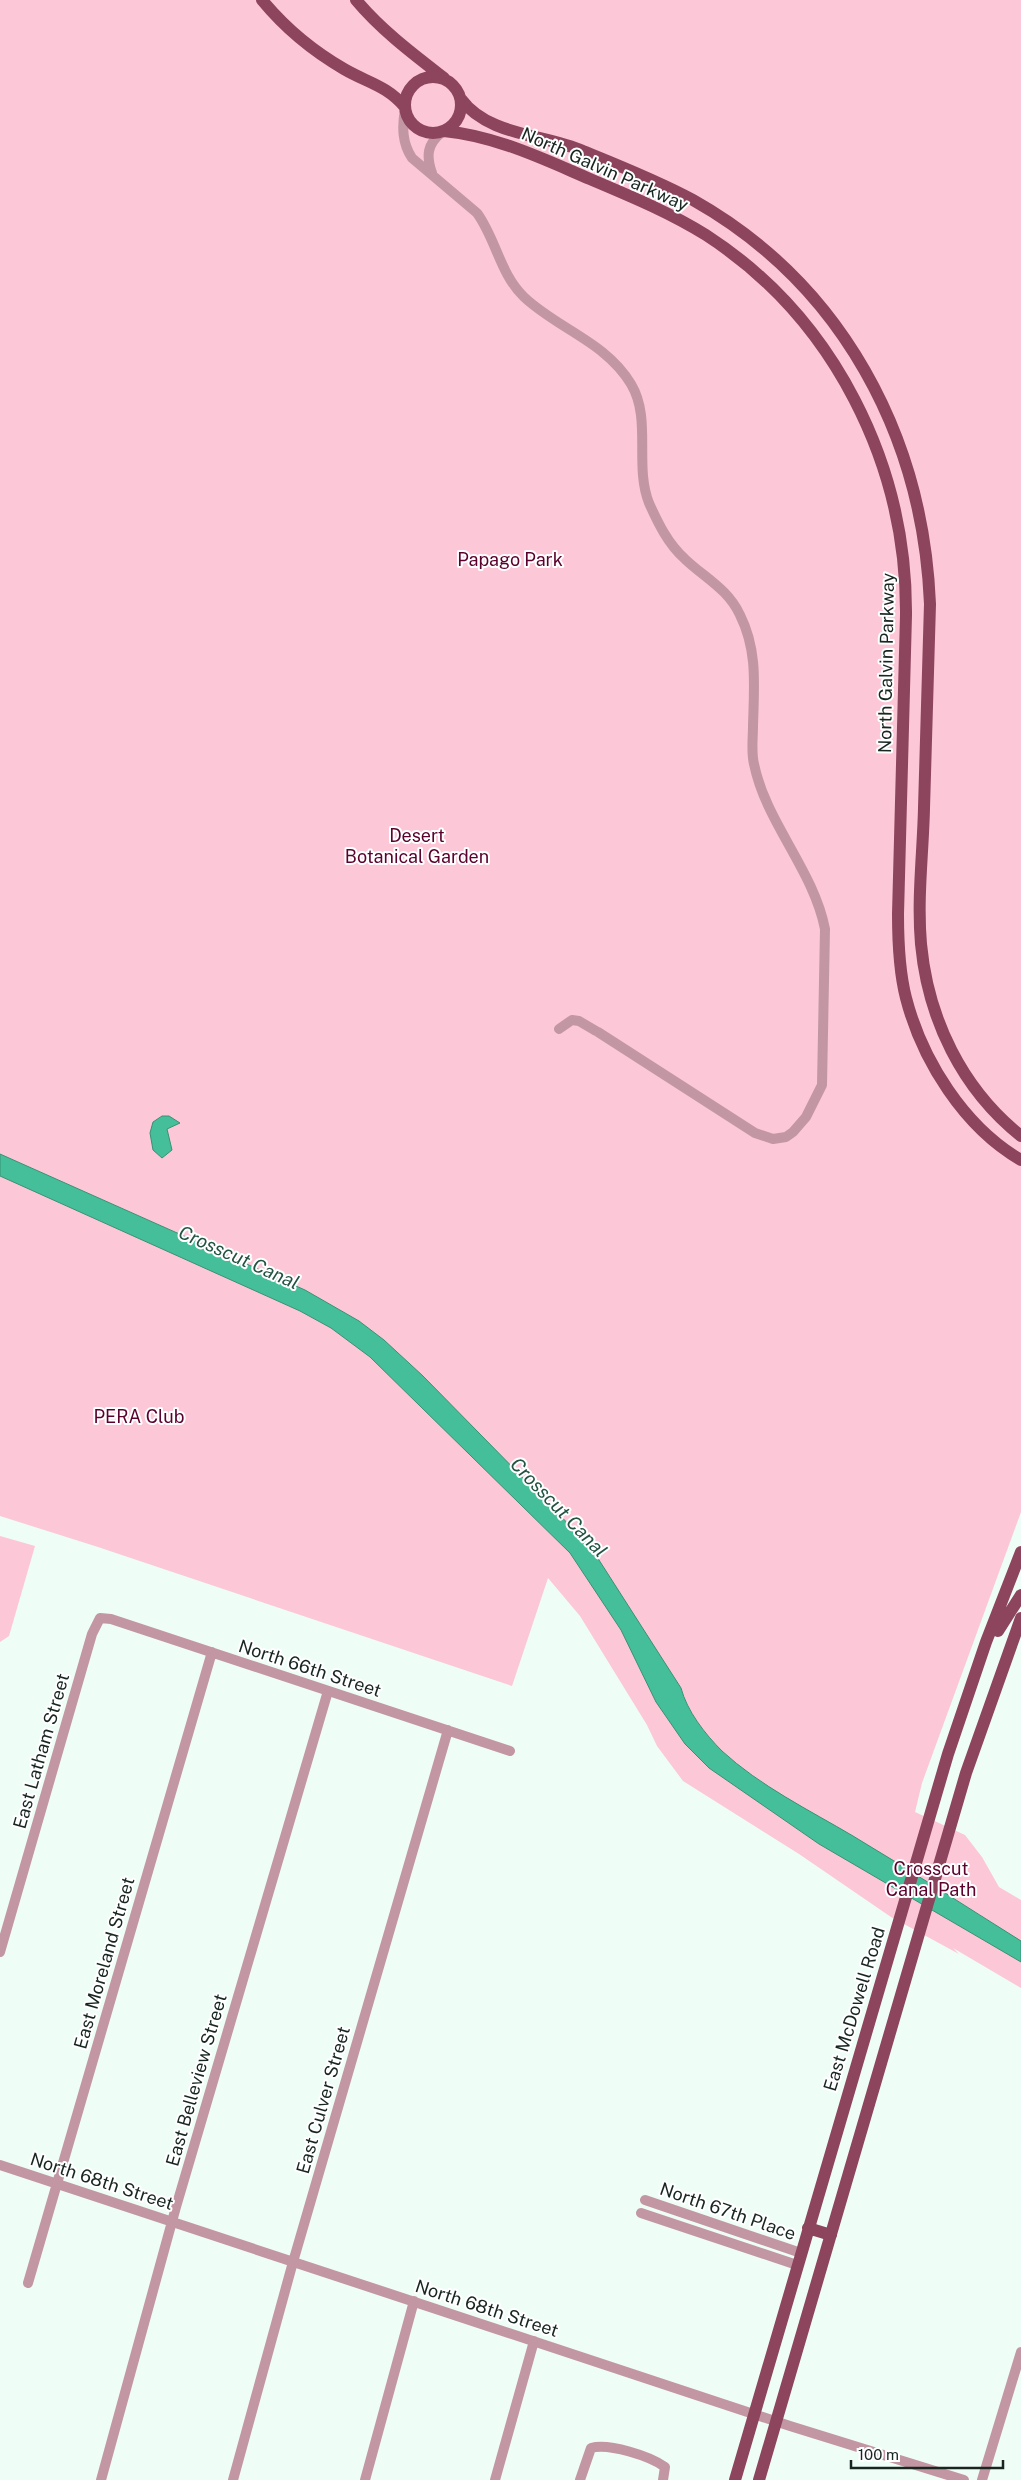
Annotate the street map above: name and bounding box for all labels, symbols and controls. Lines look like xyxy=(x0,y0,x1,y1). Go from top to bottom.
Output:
street label: North Galvin Parkway xyxy=(518,123,692,215)
park label: Papago Park xyxy=(457,549,563,570)
street label: North Galvin Parkway xyxy=(874,572,898,753)
park label: Desert Botanical Garden xyxy=(345,825,489,867)
water label: Crosscut Canal xyxy=(175,1221,303,1293)
park label: PERA Club xyxy=(94,1406,185,1427)
water label: Crosscut Canal xyxy=(506,1453,612,1561)
street label: North 66th Street xyxy=(236,1635,384,1701)
street label: East Latham Street xyxy=(9,1671,73,1831)
park label: Crosscut Canal Path xyxy=(886,1858,976,1900)
street label: East Moreland Street xyxy=(69,1875,139,2051)
street label: East McDowell Road xyxy=(819,1924,889,2094)
street label: East Belleview Street xyxy=(161,1991,231,2169)
street label: East Culver Street xyxy=(292,2024,354,2176)
street label: North 68th Street xyxy=(28,2148,176,2214)
street label: North 67th Place xyxy=(657,2178,799,2244)
street label: North 68th Street xyxy=(413,2275,561,2341)
scale bar xyxy=(851,2438,1004,2470)
text: 100 m xyxy=(858,2446,899,2463)

